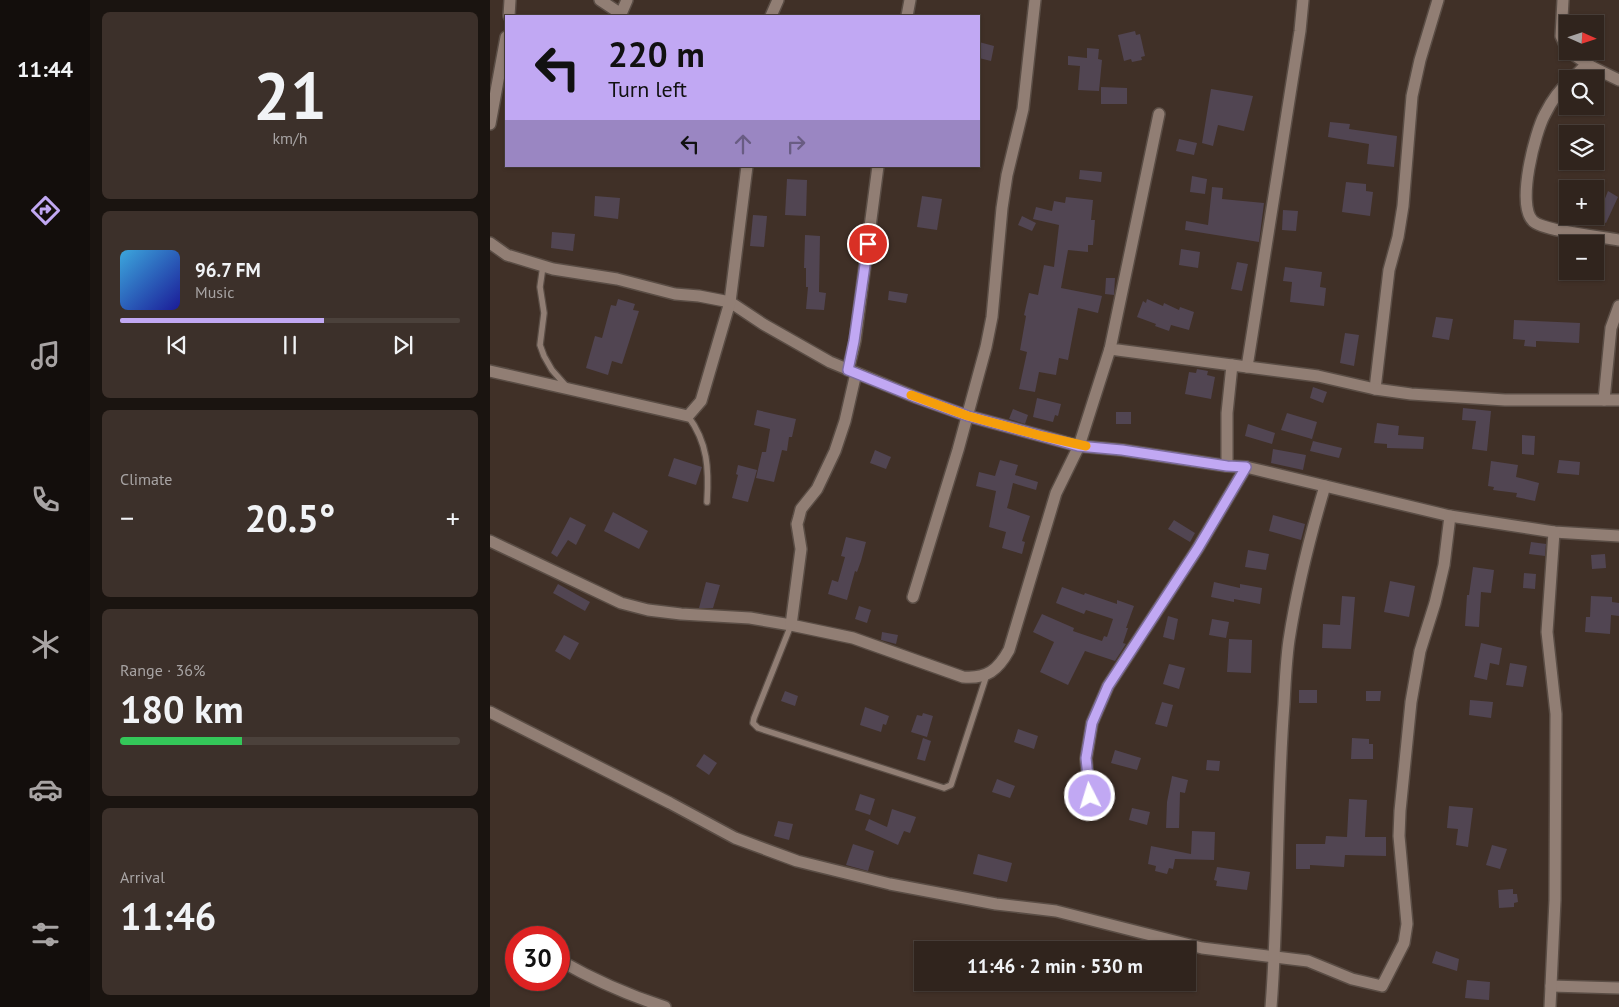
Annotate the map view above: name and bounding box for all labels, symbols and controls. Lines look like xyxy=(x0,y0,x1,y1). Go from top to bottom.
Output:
north arrow xyxy=(1559,15,1604,60)
map controls xyxy=(1559,15,1604,280)
text: 220 m xyxy=(608,31,705,77)
icon: left xyxy=(525,35,590,100)
text: 21 xyxy=(253,53,327,137)
text: 11:44 xyxy=(17,55,73,83)
button: search xyxy=(1559,70,1604,115)
text: Turn left xyxy=(608,75,687,103)
button: layers xyxy=(1559,125,1604,170)
text: km/h xyxy=(272,128,308,148)
icon: left xyxy=(676,130,704,158)
icon: ahead xyxy=(729,130,757,158)
icon: right xyxy=(782,130,810,158)
button: + xyxy=(1559,180,1604,225)
icon: directions xyxy=(28,193,63,228)
pin xyxy=(847,223,889,265)
icon: arrive xyxy=(854,230,882,258)
button: − xyxy=(1559,235,1604,280)
text: 96.7 FM xyxy=(195,258,261,282)
text: Music xyxy=(195,282,235,302)
icon: previous xyxy=(163,331,191,359)
icon: pause xyxy=(276,331,304,359)
icon: next xyxy=(389,331,417,359)
icon: music xyxy=(28,338,63,373)
text: Climate xyxy=(120,469,172,489)
icon: phone xyxy=(28,482,63,517)
text: 20.5° xyxy=(245,493,335,542)
text: − xyxy=(120,499,134,536)
text: + xyxy=(446,499,460,536)
icon: climate xyxy=(28,627,63,662)
text: Range · 36% xyxy=(120,660,205,680)
text: 180 km xyxy=(120,684,244,733)
position arrow xyxy=(1063,769,1115,821)
icon: car xyxy=(28,772,63,807)
text: Arrival xyxy=(120,867,165,887)
text: 11:46 xyxy=(120,891,216,940)
icon: filters xyxy=(28,917,63,952)
speed limit sign: 30 xyxy=(505,926,570,991)
text: 11:46 · 2 min · 530 m xyxy=(967,954,1143,978)

